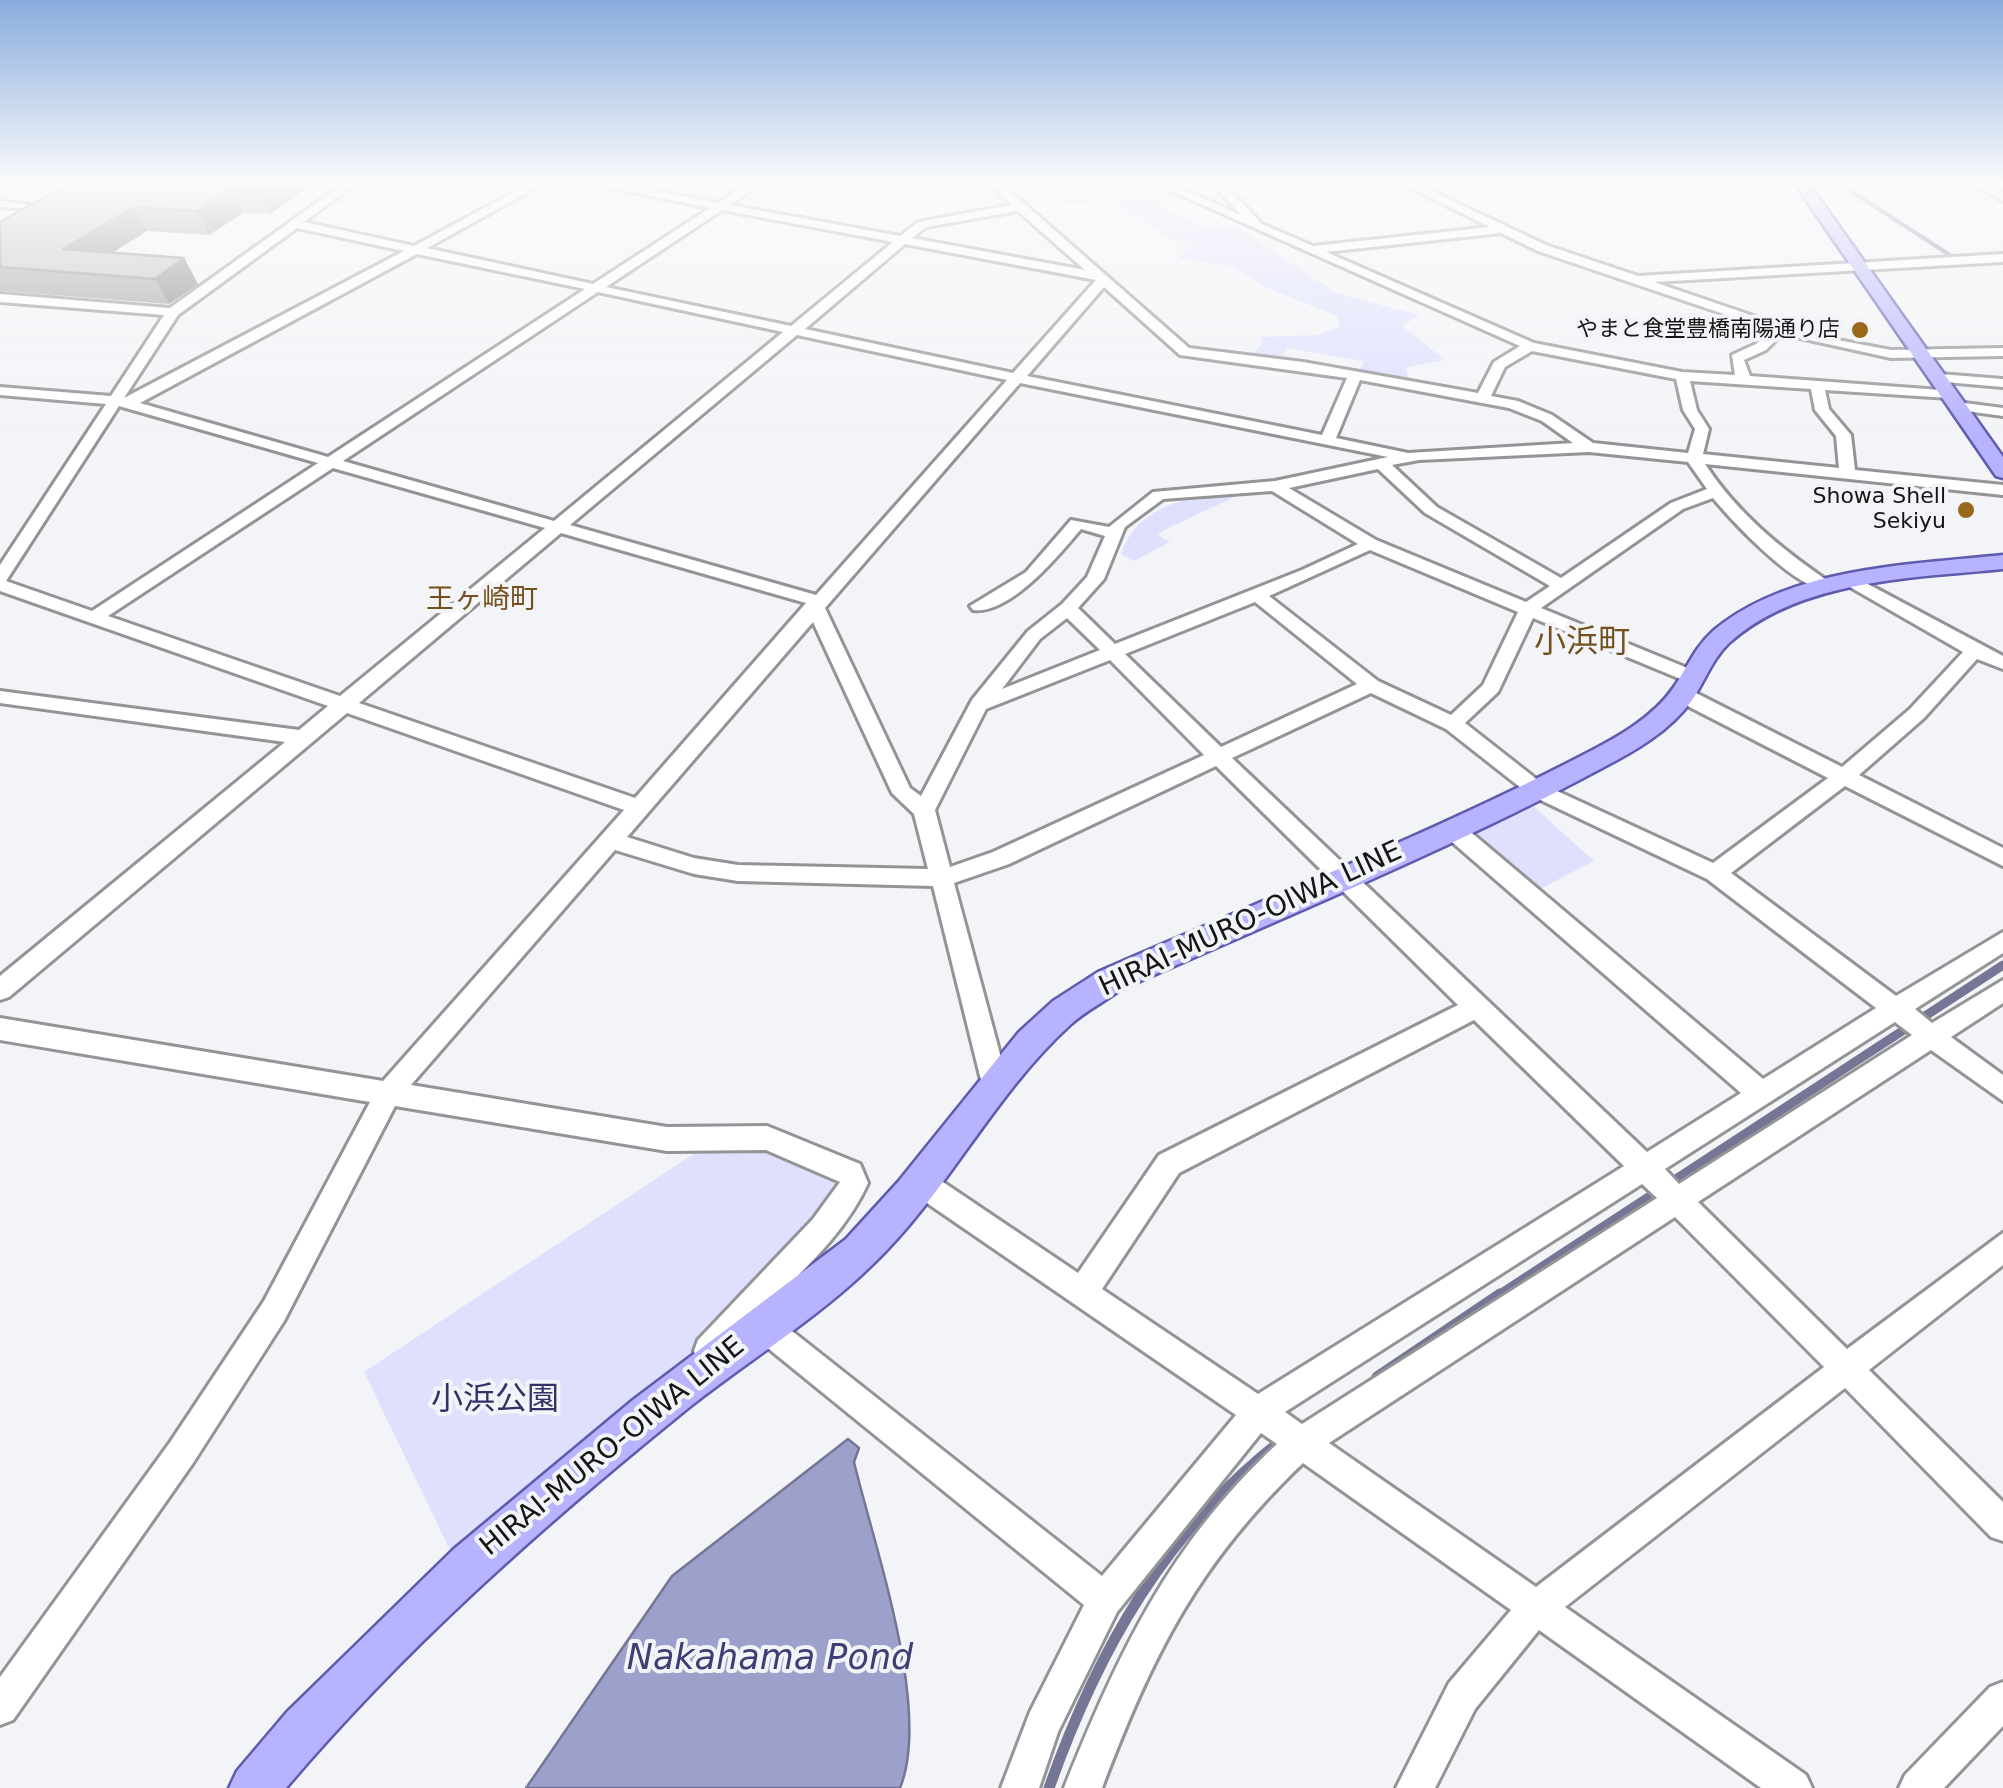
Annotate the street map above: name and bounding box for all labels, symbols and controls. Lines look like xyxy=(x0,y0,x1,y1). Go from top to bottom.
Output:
place label: やまと食堂豊橋南陽通り店 xyxy=(1576,317,1840,343)
marker: やまと食堂豊橋南陽通り店 xyxy=(1849,319,1871,341)
place label: Showa Shell Sekiyu xyxy=(1812,484,1946,536)
marker: Showa Shell Sekiyu xyxy=(1955,499,1977,521)
district label: 王ヶ崎町 xyxy=(426,584,538,618)
district label: 小浜町 xyxy=(1534,625,1630,663)
street label: HIRAI-MURO-OIWA LINE xyxy=(1094,835,1408,1005)
street label: HIRAI-MURO-OIWA LINE xyxy=(474,1330,752,1564)
park label: 小浜公園 xyxy=(431,1382,559,1420)
water label: Nakahama Pond xyxy=(627,1639,913,1681)

